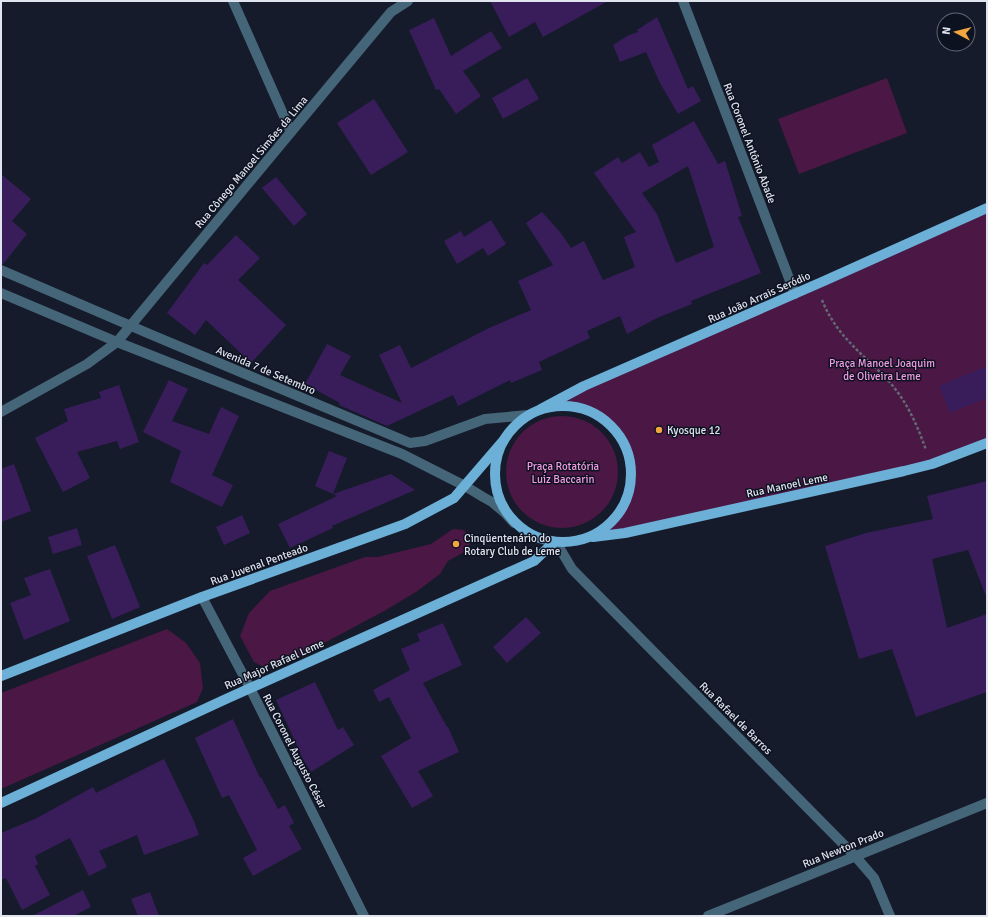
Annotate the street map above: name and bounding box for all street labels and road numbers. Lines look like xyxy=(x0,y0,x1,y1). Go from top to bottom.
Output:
street label: Rua Coronel Antônio Abade xyxy=(721,81,779,205)
street label: Rua Cônego Manoel Simões da Lima xyxy=(192,93,311,231)
street label: Rua João Arrais Seródio xyxy=(706,269,813,326)
street label: Avenida 7 de Setembro xyxy=(214,344,318,397)
street label: Rua Manoel Leme xyxy=(745,471,829,500)
street label: Rua Juvenal Penteado xyxy=(209,541,310,588)
street label: Rua Major Rafael Leme xyxy=(222,637,326,692)
street label: Rua Rafael de Barros xyxy=(697,679,775,757)
street label: Rua Coronel Augusto César xyxy=(260,692,329,811)
street label: Rua Newton Prado xyxy=(801,826,886,871)

